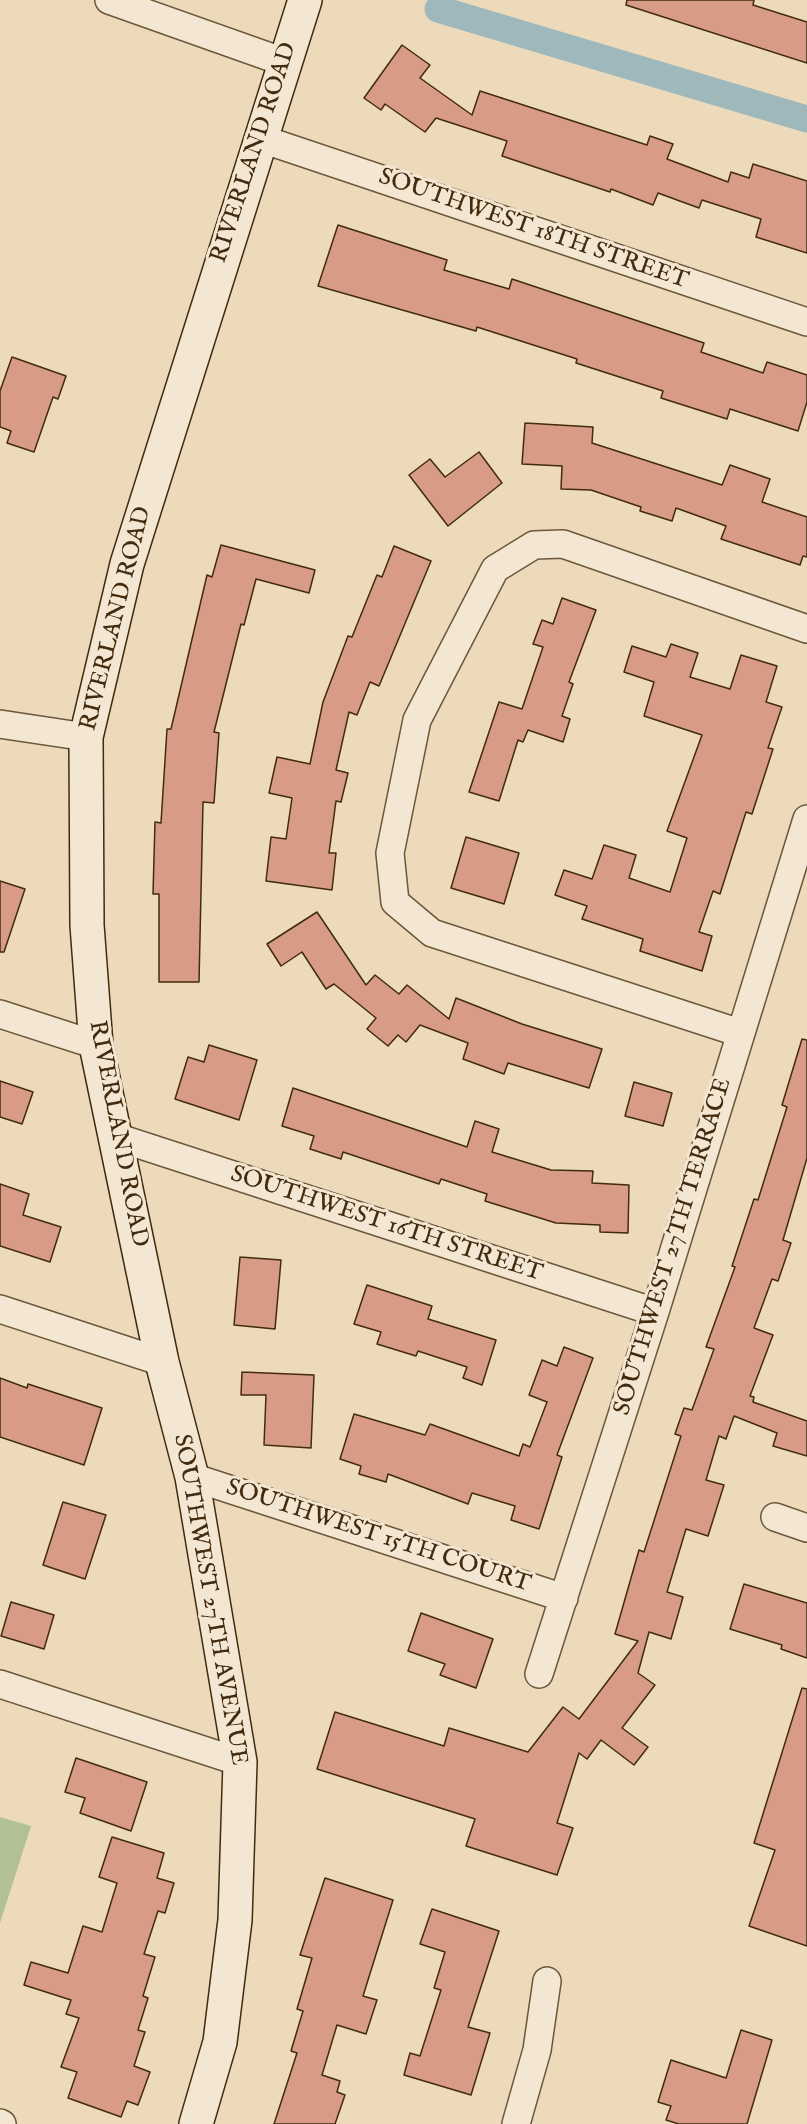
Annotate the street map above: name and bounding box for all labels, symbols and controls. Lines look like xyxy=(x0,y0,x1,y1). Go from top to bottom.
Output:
street label: RIVERLAND ROAD xyxy=(206,39,304,267)
street label: SOUTHWEST 18TH STREET xyxy=(374,163,692,297)
street label: RIVERLAND ROAD xyxy=(75,504,159,734)
street label: RIVERLAND ROAD xyxy=(81,1018,153,1250)
street label: SOUTHWEST 27TH TERRACE xyxy=(609,1075,739,1419)
street label: SOUTHWEST 16TH STREET xyxy=(226,1161,546,1289)
street label: SOUTHWEST 27TH AVENUE xyxy=(166,1432,252,1768)
street label: SOUTHWEST 15TH COURT xyxy=(222,1474,534,1600)

